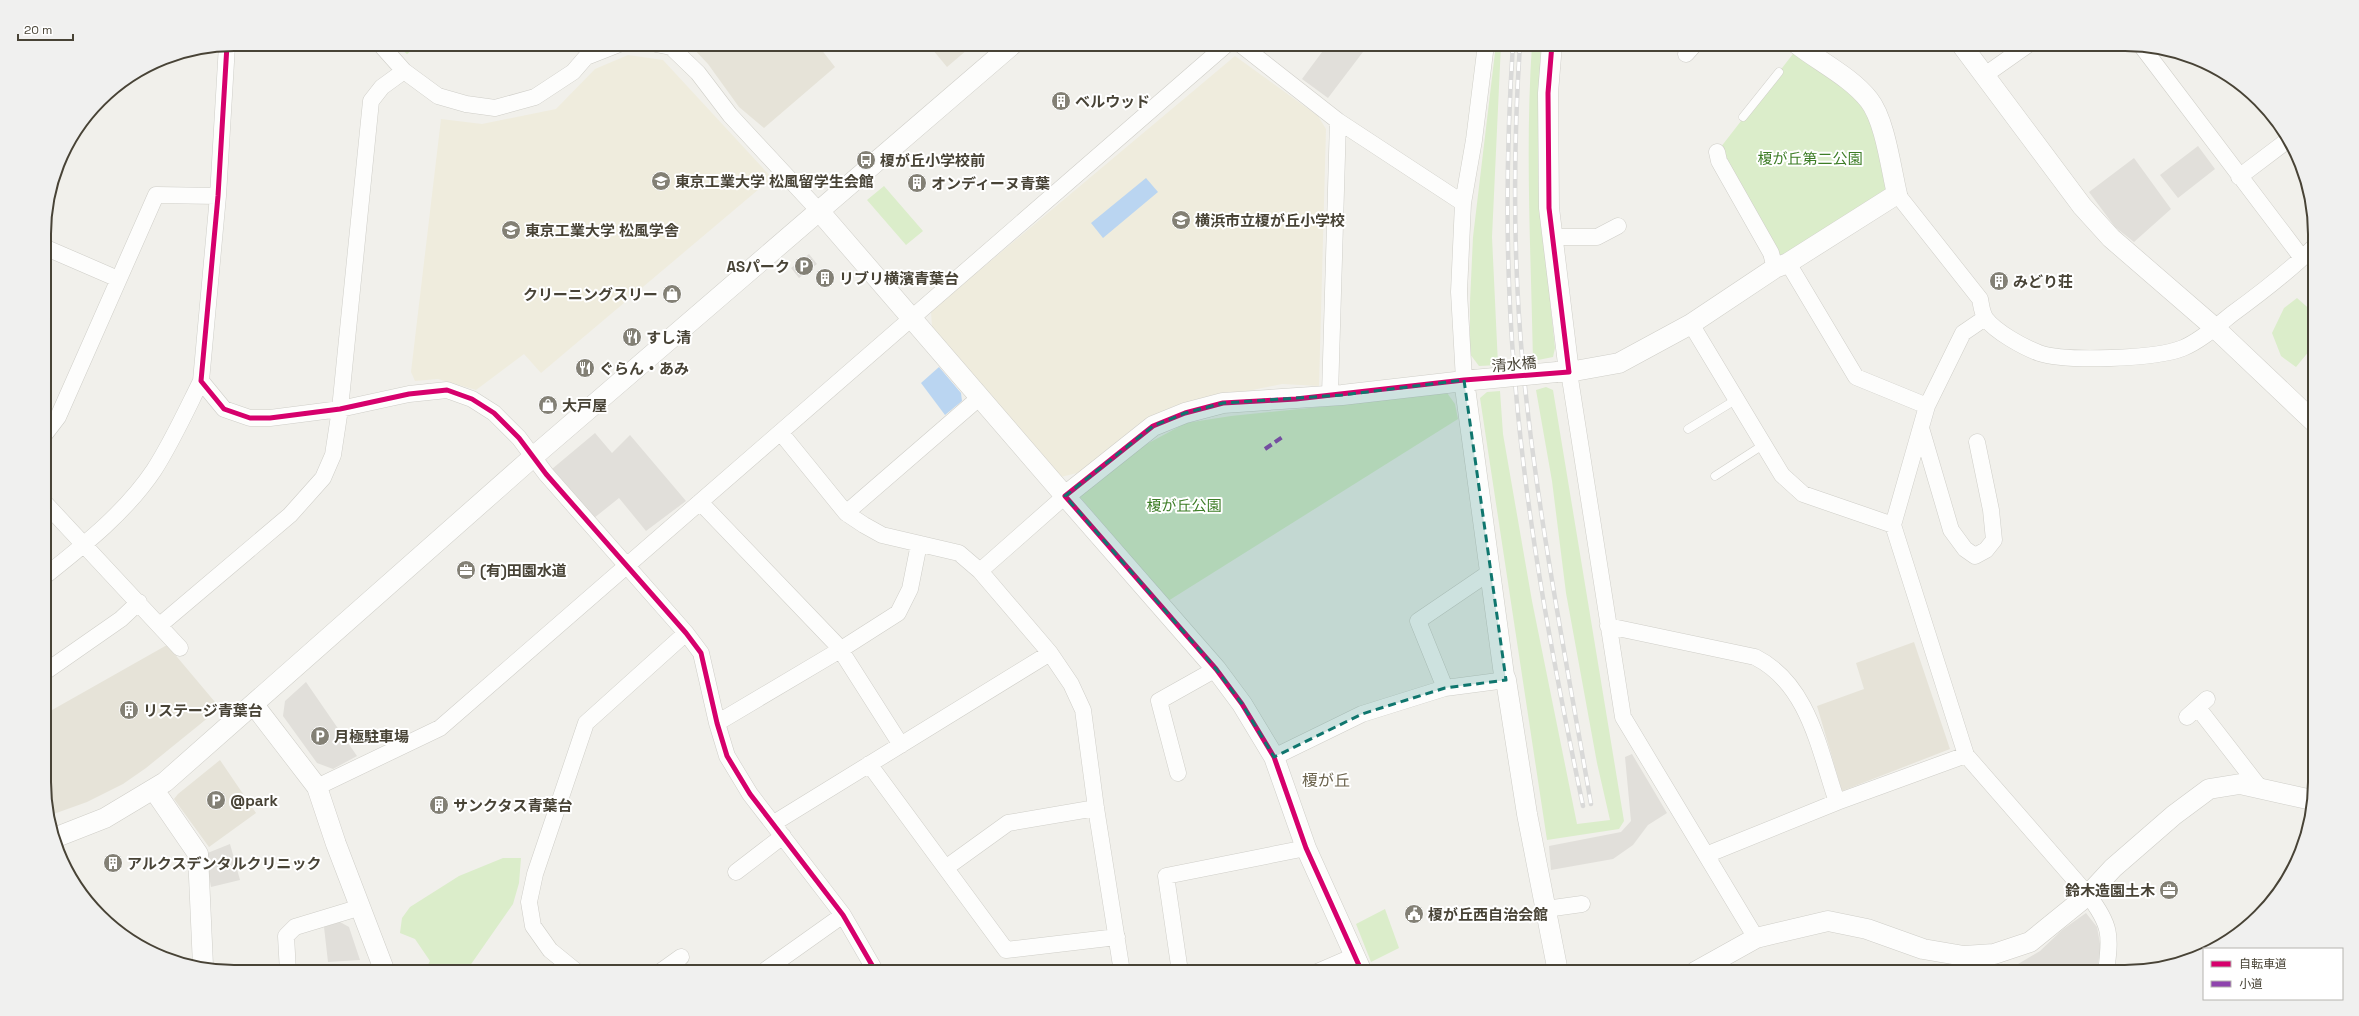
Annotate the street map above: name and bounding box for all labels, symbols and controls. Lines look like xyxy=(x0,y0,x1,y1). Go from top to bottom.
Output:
scale bar xyxy=(18,16,73,42)
text: 20 m xyxy=(24,22,52,38)
building icon: ベルウッド xyxy=(1050,90,1072,112)
place label: ベルウッド xyxy=(1075,92,1150,111)
bus stop icon: 榎が丘小学校前 xyxy=(855,149,877,171)
park label: 榎が丘第二公園 xyxy=(1757,149,1863,168)
place label: 榎が丘小学校前 xyxy=(880,151,985,170)
school or university icon: 東京工業大学 松風留学生会館 xyxy=(650,170,672,192)
place label: 東京工業大学 松風留学生会館 xyxy=(675,172,874,191)
building icon: オンディーヌ青葉 xyxy=(906,172,928,194)
place label: オンディーヌ青葉 xyxy=(931,174,1050,193)
school or university icon: 横浜市立榎が丘小学校 xyxy=(1170,209,1192,231)
place label: 横浜市立榎が丘小学校 xyxy=(1195,211,1345,230)
school or university icon: 東京工業大学 松風学舎 xyxy=(500,219,522,241)
place label: 東京工業大学 松風学舎 xyxy=(525,221,680,240)
parking icon: ASパーク xyxy=(793,255,815,277)
place label: ASパーク xyxy=(726,257,790,276)
building icon: リブリ横濱青葉台 xyxy=(814,267,836,289)
place label: リブリ横濱青葉台 xyxy=(839,269,959,288)
building icon: みどり荘 xyxy=(1988,270,2010,292)
place label: みどり荘 xyxy=(2013,272,2073,291)
shop icon: クリーニングスリー xyxy=(661,283,683,305)
place label: クリーニングスリー xyxy=(523,285,658,304)
restaurant icon: すし清 xyxy=(621,326,643,348)
place label: すし清 xyxy=(646,328,691,347)
street label: 清水橋 xyxy=(1491,353,1537,375)
restaurant icon: ぐらん・あみ xyxy=(574,357,596,379)
place label: ぐらん・あみ xyxy=(599,359,689,378)
shop icon: 大戸屋 xyxy=(537,394,559,416)
place label: 大戸屋 xyxy=(562,396,607,415)
park label: 榎が丘公園 xyxy=(1146,496,1222,515)
office icon: (有)田園水道 xyxy=(455,559,477,581)
place label: (有)田園水道 xyxy=(480,561,567,580)
building icon: リステージ青葉台 xyxy=(118,699,140,721)
place label: リステージ青葉台 xyxy=(143,701,263,720)
parking icon: 月極駐車場 xyxy=(309,725,331,747)
place label: 月極駐車場 xyxy=(334,727,409,746)
district label: 榎が丘 xyxy=(1302,770,1350,791)
parking icon: @park xyxy=(205,789,227,811)
place label: @park xyxy=(230,791,278,810)
building icon: サンクタス青葉台 xyxy=(428,794,450,816)
place label: サンクタス青葉台 xyxy=(453,796,572,815)
building icon: アルクスデンタルクリニック xyxy=(102,852,124,874)
place label: アルクスデンタルクリニック xyxy=(127,854,321,873)
office icon: 鈴木造園土木 xyxy=(2158,879,2180,901)
place label: 鈴木造園土木 xyxy=(2065,881,2155,900)
public building icon: 榎が丘西自治会館 xyxy=(1403,903,1425,925)
place label: 榎が丘西自治会館 xyxy=(1428,905,1548,924)
legend xyxy=(2203,948,2343,1000)
text: 自転車道 xyxy=(2239,956,2287,972)
text: 小道 xyxy=(2239,976,2263,992)

